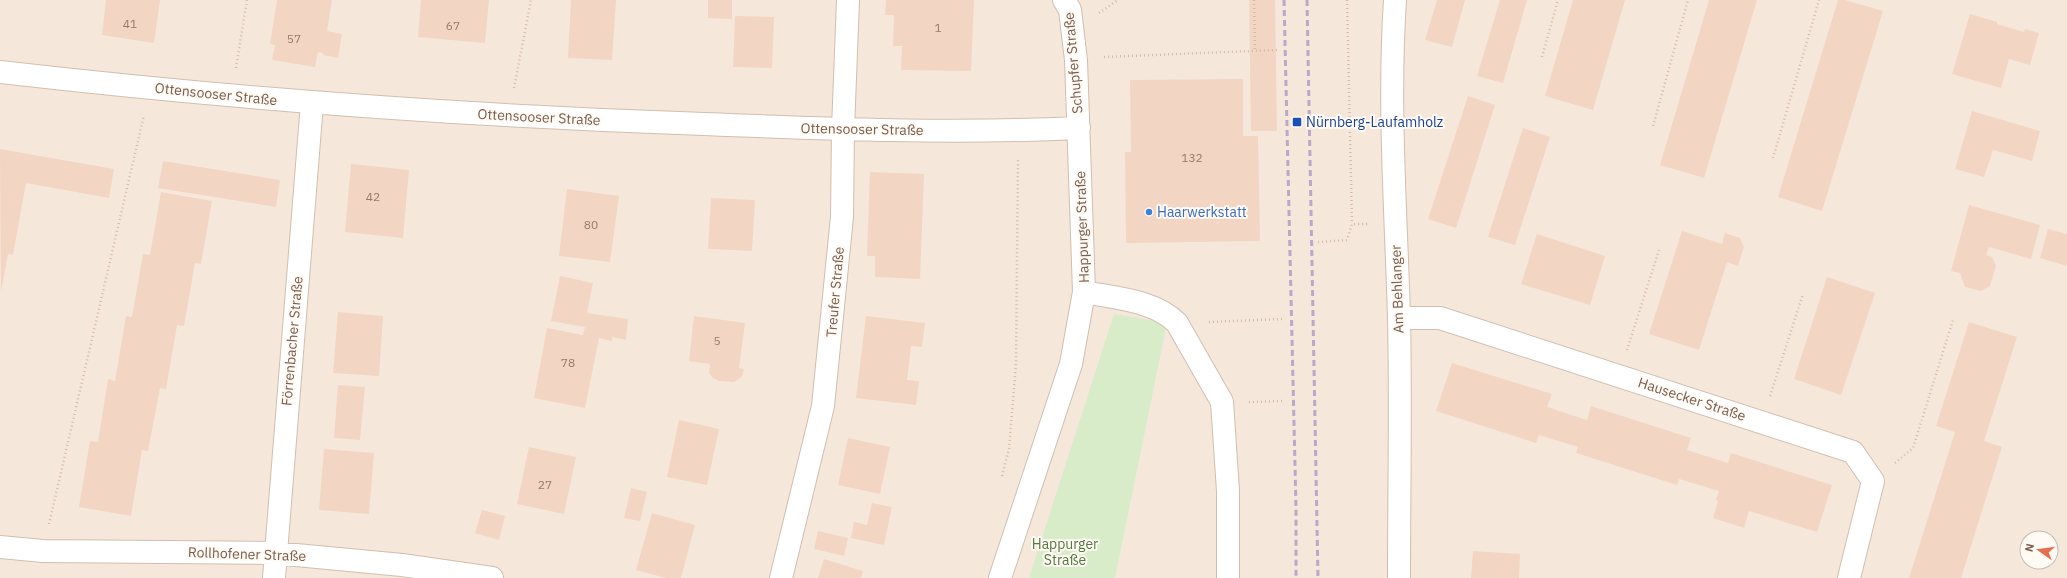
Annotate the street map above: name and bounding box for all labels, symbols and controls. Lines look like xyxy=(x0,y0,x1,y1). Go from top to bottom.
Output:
street label: Schupfer Straße xyxy=(1060,11,1086,115)
house number: 41 xyxy=(123,16,137,31)
house number: 67 xyxy=(446,18,460,33)
house number: 1 xyxy=(934,20,942,35)
house number: 57 xyxy=(287,31,301,46)
street label: Ottensooser Straße xyxy=(154,79,278,109)
street label: Ottensooser Straße xyxy=(477,105,601,129)
place label: Nürnberg-Laufamholz xyxy=(1306,113,1444,131)
marker: Nürnberg-Laufamholz xyxy=(1291,116,1303,128)
street label: Ottensooser Straße xyxy=(800,119,924,139)
house number: 132 xyxy=(1181,150,1203,165)
street label: Happurger Straße xyxy=(1071,170,1093,283)
house number: 42 xyxy=(366,189,380,204)
place label: Haarwerkstatt xyxy=(1157,203,1247,221)
marker: Haarwerkstatt xyxy=(1144,207,1154,217)
house number: 80 xyxy=(584,217,598,232)
street label: Am Behlanger xyxy=(1386,244,1408,334)
street label: Treufer Straße xyxy=(822,246,848,338)
street label: Förrenbacher Straße xyxy=(277,275,307,407)
house number: 5 xyxy=(713,333,721,348)
house number: 78 xyxy=(561,355,575,370)
street label: Hausecker Straße xyxy=(1636,373,1749,425)
house number: 27 xyxy=(538,477,552,492)
north arrow xyxy=(2019,530,2059,570)
park label: Happurger Straße xyxy=(1032,535,1098,569)
text: N xyxy=(2022,542,2037,553)
street label: Rollhofener Straße xyxy=(188,543,307,565)

